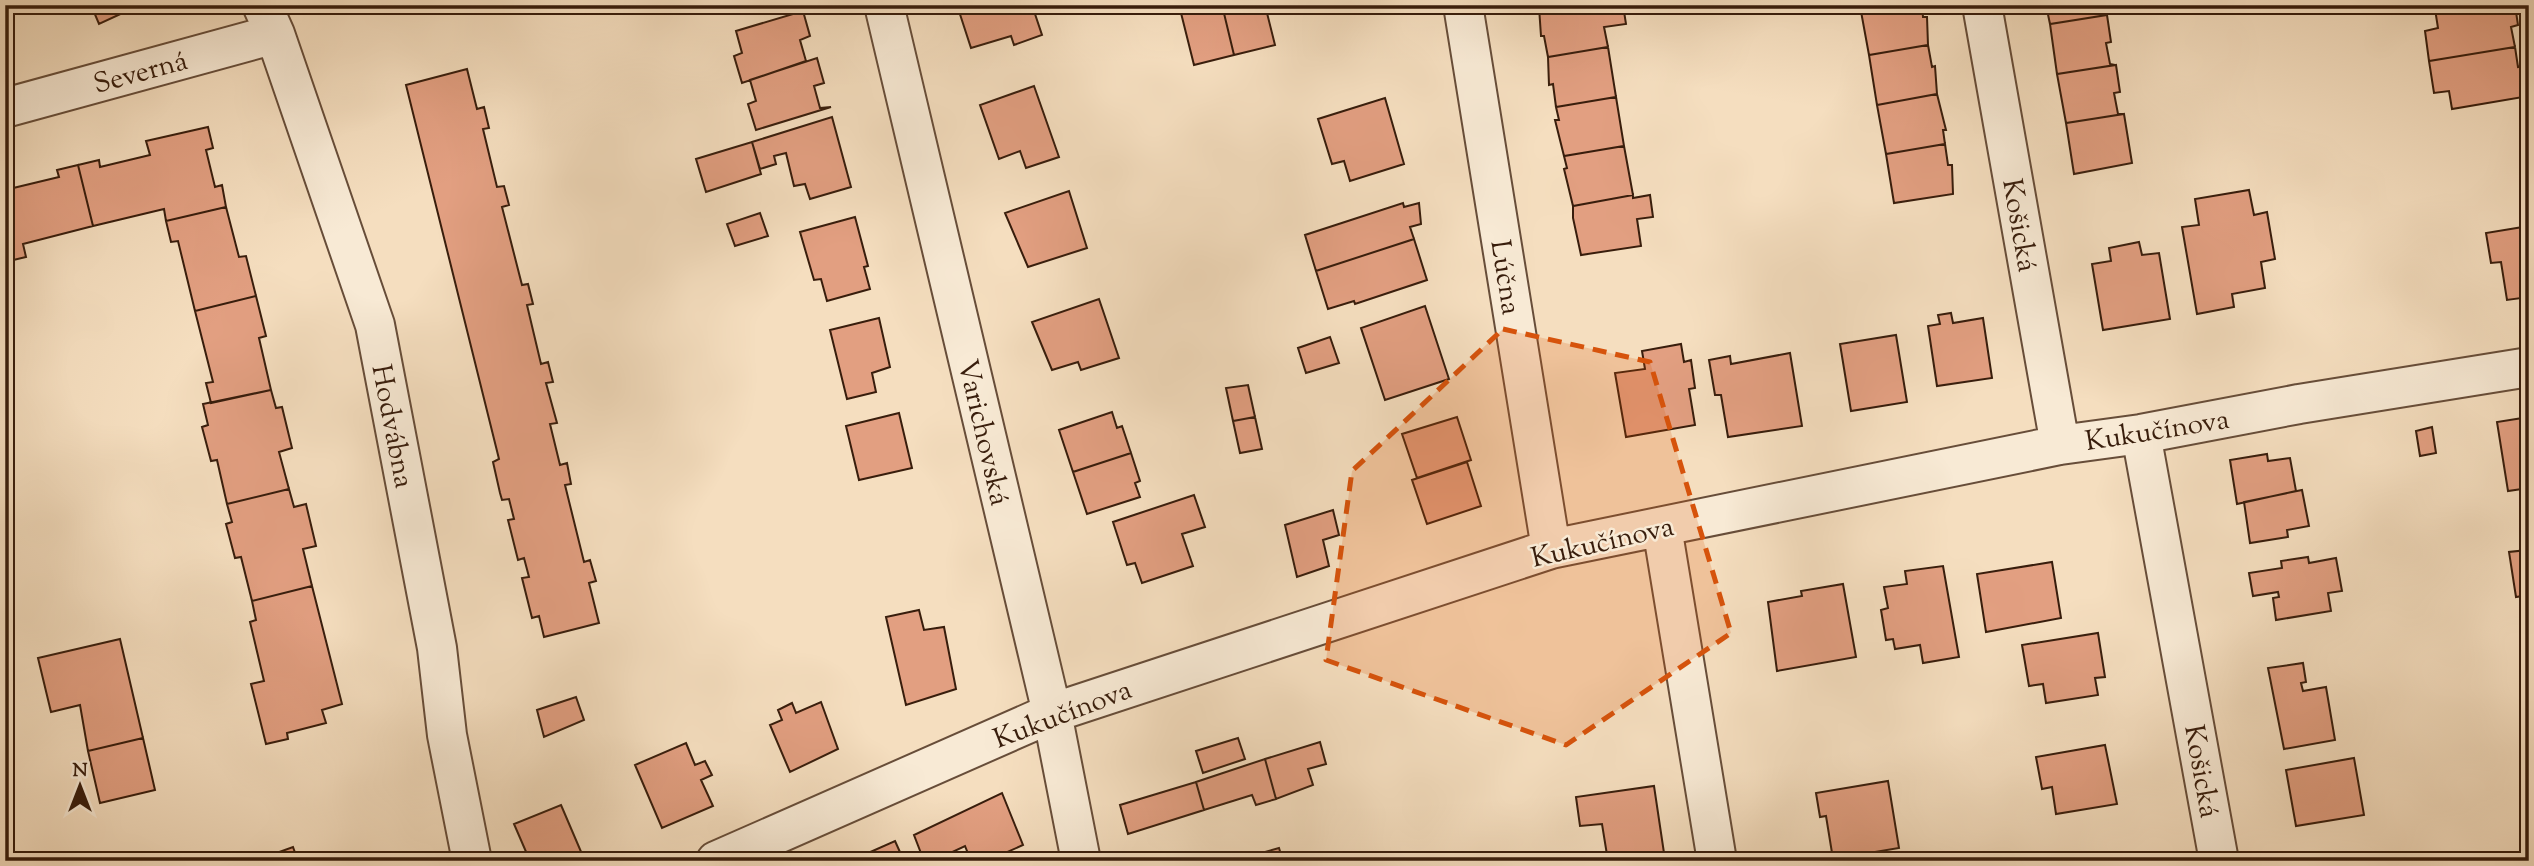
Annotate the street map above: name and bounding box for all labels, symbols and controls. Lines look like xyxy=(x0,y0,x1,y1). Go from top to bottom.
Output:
street label: Severná xyxy=(89,42,192,106)
street label: Košická xyxy=(1990,176,2046,275)
street label: Lúčna xyxy=(1478,237,1530,318)
street label: Varichovská xyxy=(946,356,1018,510)
street label: Hodvábna xyxy=(359,361,423,492)
street label: Kukučínova xyxy=(2083,401,2232,463)
street label: Kukučínova xyxy=(1527,508,1678,580)
street label: Kukučínova xyxy=(988,671,1138,760)
street label: Košická xyxy=(2172,722,2228,821)
north arrow xyxy=(46,750,116,820)
text: N xyxy=(72,758,88,785)

